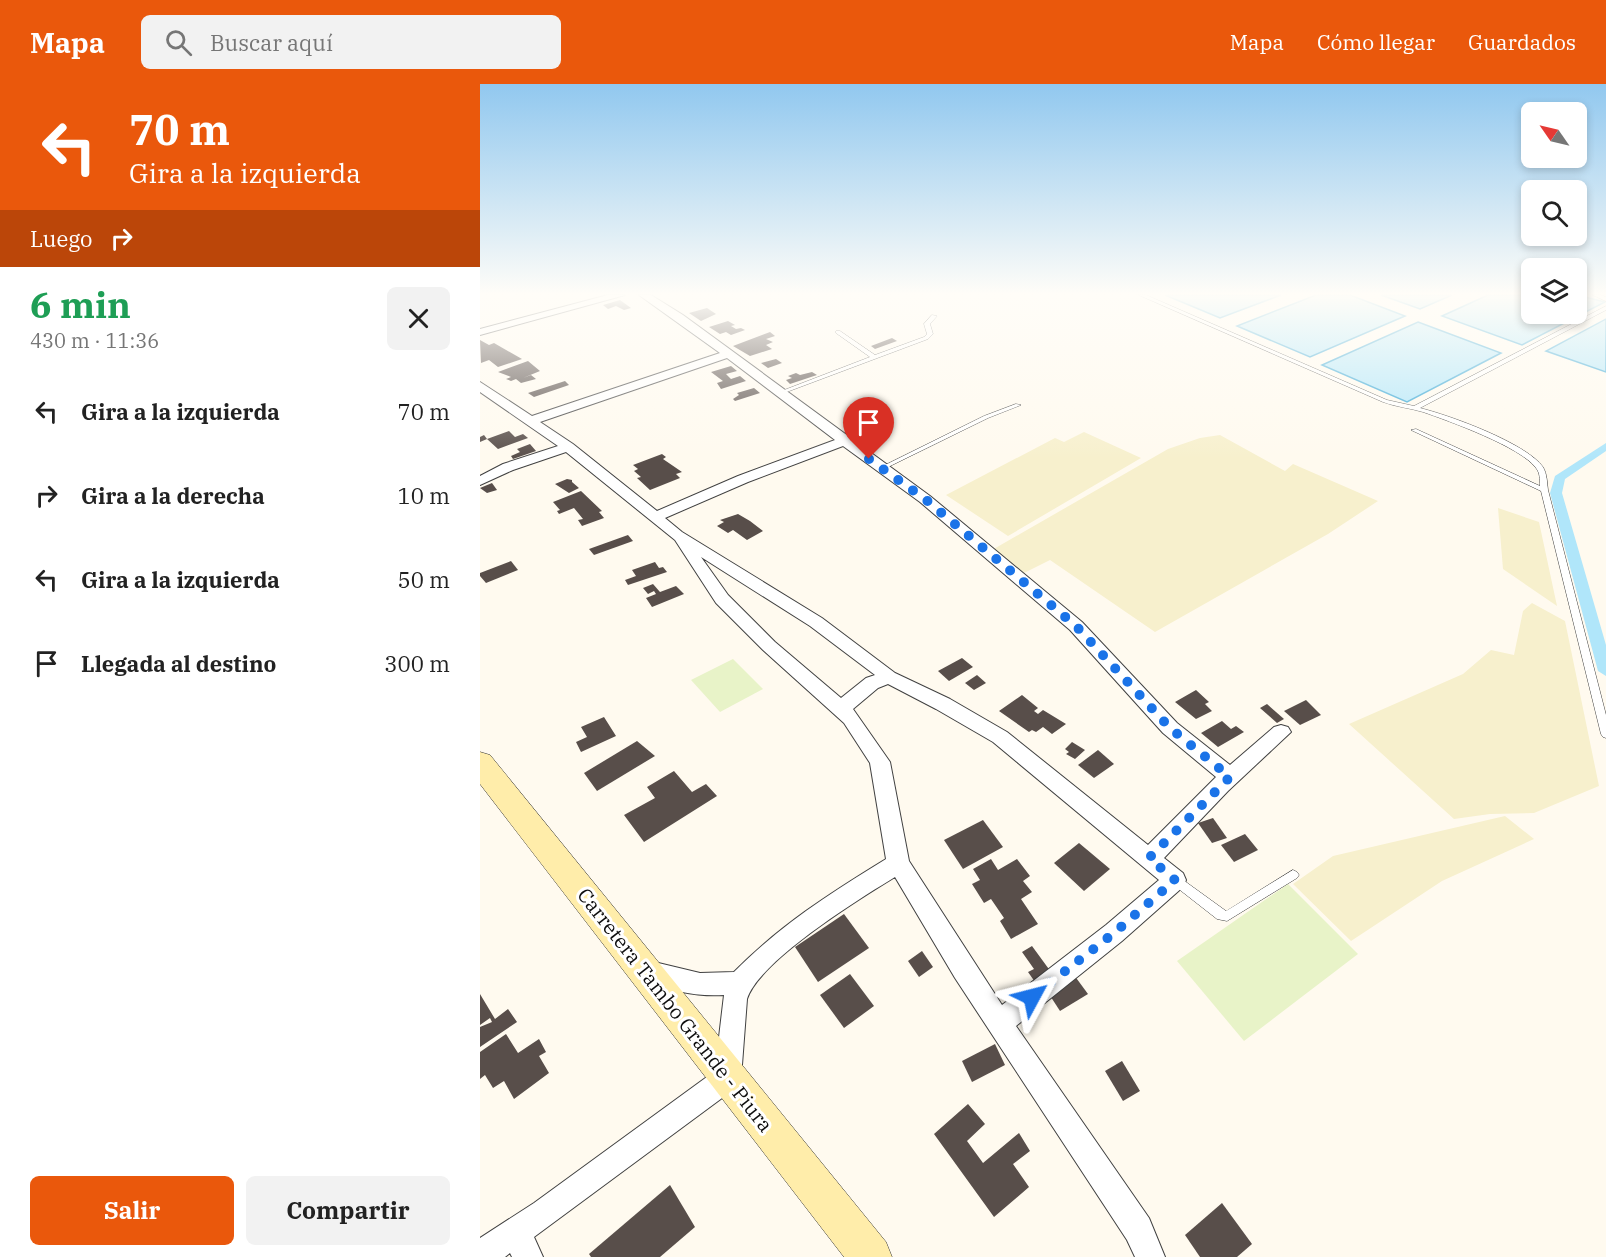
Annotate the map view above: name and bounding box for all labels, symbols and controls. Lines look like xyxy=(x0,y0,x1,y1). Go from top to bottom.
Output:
search box xyxy=(141,15,561,69)
text: Mapa xyxy=(30,24,105,61)
icon: search xyxy=(162,26,195,59)
text: Buscar aquí xyxy=(210,28,333,57)
text: Mapa xyxy=(1230,28,1284,56)
text: Cómo llegar xyxy=(1317,28,1435,56)
text: Guardados xyxy=(1468,28,1576,56)
text: 70 m xyxy=(129,102,230,157)
north arrow xyxy=(1521,102,1587,168)
map controls xyxy=(1521,102,1587,324)
icon: left xyxy=(30,108,108,186)
text: Gira a la izquierda xyxy=(129,155,361,190)
button: search xyxy=(1521,180,1587,246)
icon: right xyxy=(105,222,138,255)
text: Luego xyxy=(30,224,93,253)
button: layers xyxy=(1521,258,1587,324)
text: 6 min xyxy=(30,281,131,328)
button: close xyxy=(387,287,450,350)
text: 430 m · 11:36 xyxy=(30,327,159,354)
icon: left xyxy=(30,395,63,428)
text: Gira a la izquierda xyxy=(81,397,280,426)
text: 70 m xyxy=(398,397,450,426)
pin xyxy=(843,397,894,459)
icon: arrive xyxy=(852,406,885,439)
icon: right xyxy=(30,479,63,512)
text: Gira a la derecha xyxy=(81,481,265,510)
text: 10 m xyxy=(398,481,450,510)
icon: left xyxy=(30,563,63,596)
text: Gira a la izquierda xyxy=(81,565,280,594)
text: 50 m xyxy=(398,565,450,594)
icon: arrive xyxy=(30,647,63,680)
text: Llegada al destino xyxy=(81,649,276,678)
text: 300 m xyxy=(384,649,450,678)
street label: Carretera Tambo Grande - Piura xyxy=(572,882,779,1137)
position arrow xyxy=(1000,965,1064,1029)
button: Salir xyxy=(30,1176,234,1245)
button: Compartir xyxy=(246,1176,450,1245)

